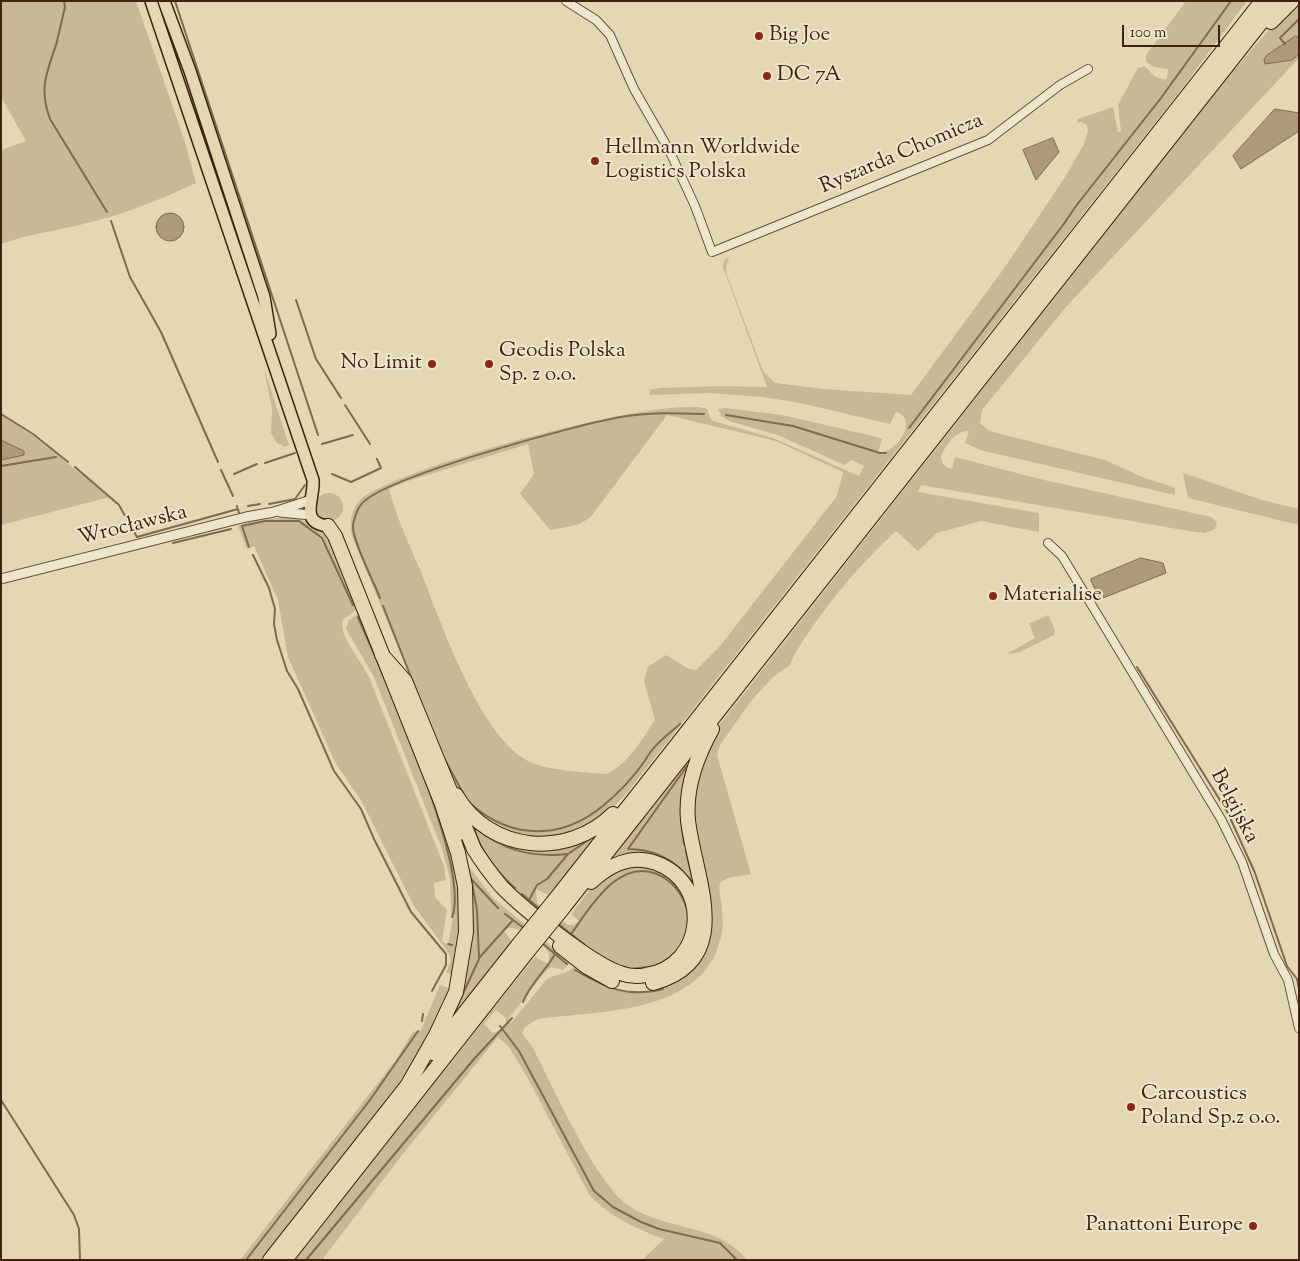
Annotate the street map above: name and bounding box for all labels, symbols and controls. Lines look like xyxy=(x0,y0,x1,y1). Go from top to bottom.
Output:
scale bar xyxy=(1125,15,1222,47)
place label: Big Joe xyxy=(769,23,830,49)
text: 100 m xyxy=(1130,23,1166,44)
marker: Big Joe xyxy=(753,30,765,42)
place label: DC 7A xyxy=(777,63,841,89)
marker: DC 7A xyxy=(761,70,773,82)
street label: Ryszarda Chomicza xyxy=(817,109,987,201)
place label: Hellmann Worldwide Logistics Polska xyxy=(605,136,800,186)
marker: Hellmann Worldwide Logistics Polska xyxy=(589,155,601,167)
place label: Geodis Polska Sp. z o.o. xyxy=(499,339,626,389)
place label: No Limit xyxy=(341,351,422,377)
marker: No Limit xyxy=(426,358,438,370)
marker: Geodis Polska Sp. z o.o. xyxy=(483,358,495,370)
street label: Wrocławska xyxy=(76,501,190,553)
place label: Materialise xyxy=(1003,583,1102,609)
marker: Materialise xyxy=(987,590,999,602)
street label: Belgijska xyxy=(1203,766,1263,848)
place label: Carcoustics Poland Sp.z o.o. xyxy=(1141,1082,1281,1132)
marker: Carcoustics Poland Sp.z o.o. xyxy=(1125,1101,1137,1113)
place label: Panattoni Europe xyxy=(1086,1213,1243,1239)
marker: Panattoni Europe xyxy=(1247,1220,1259,1232)

